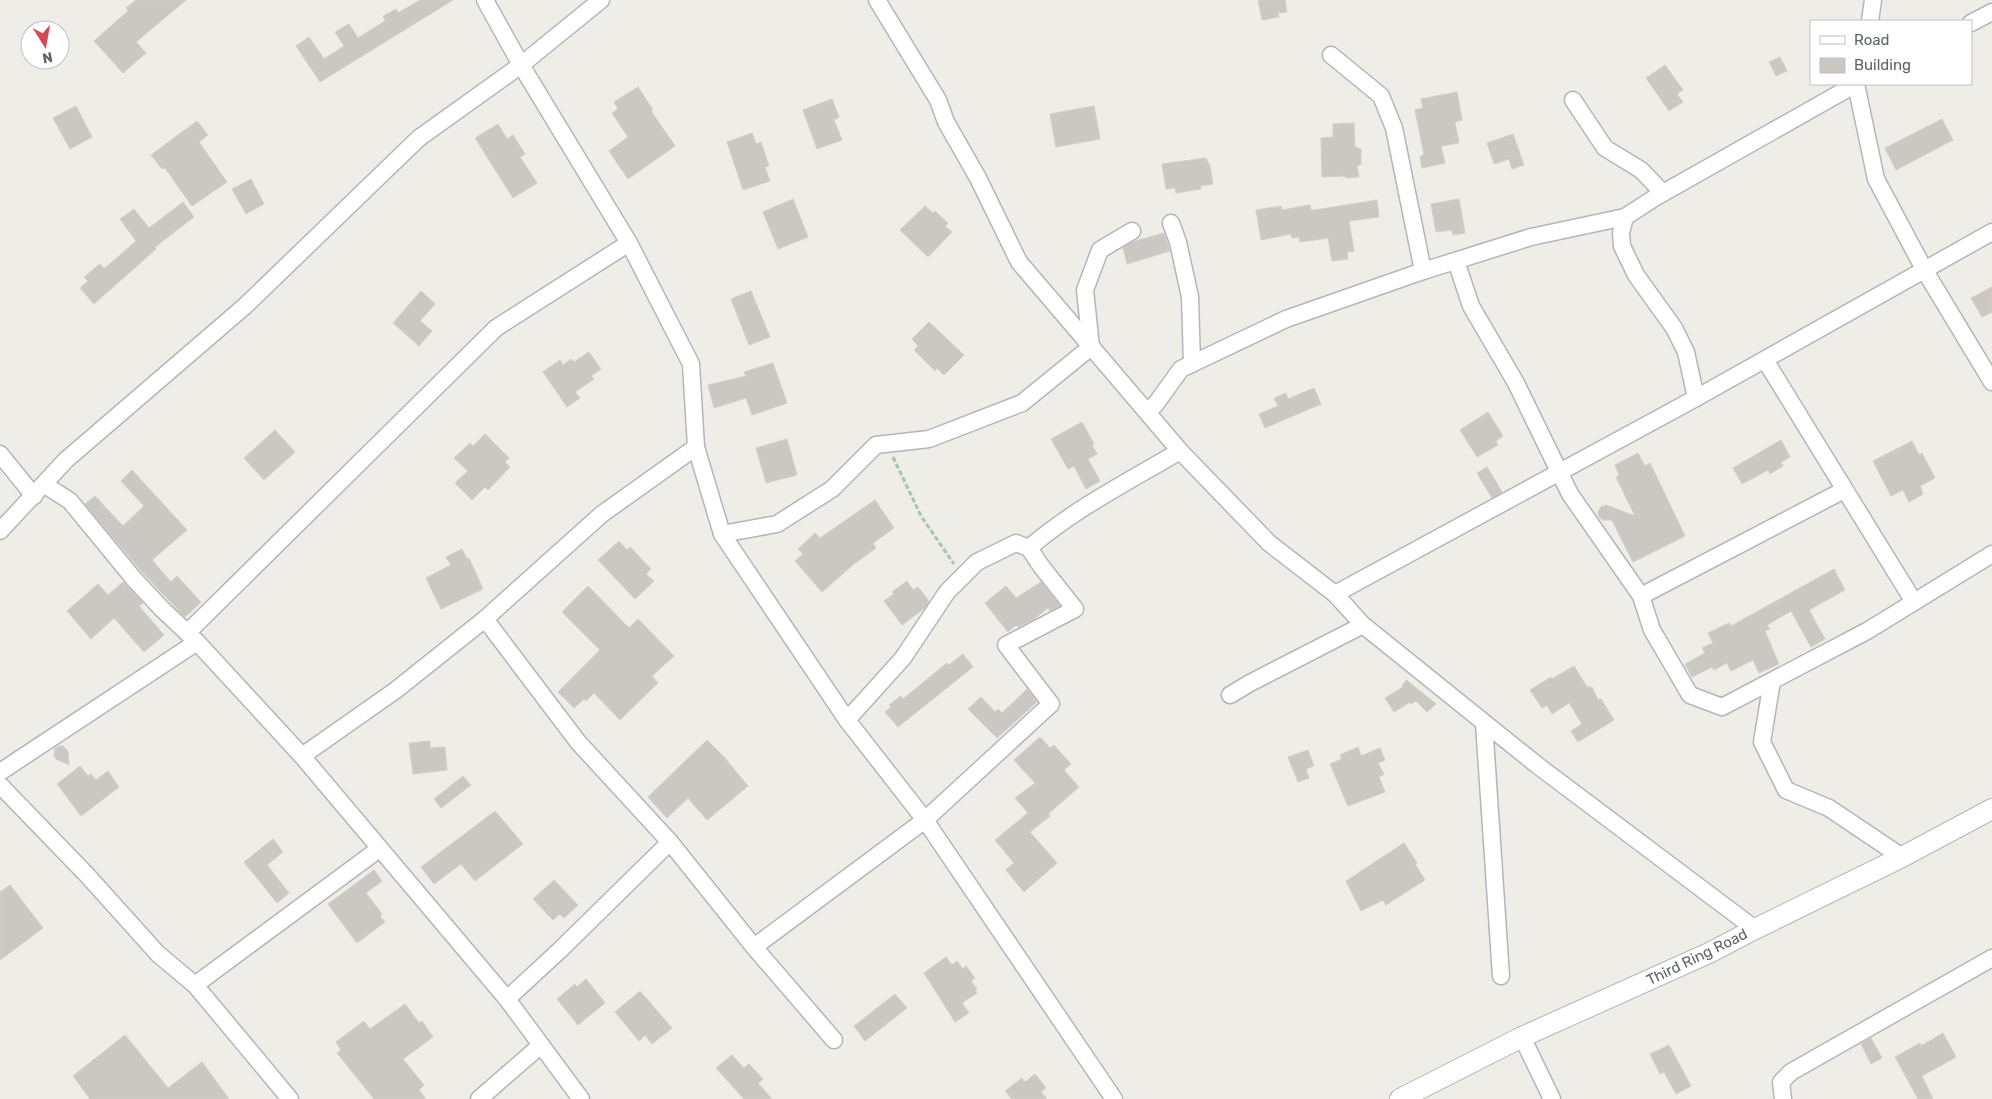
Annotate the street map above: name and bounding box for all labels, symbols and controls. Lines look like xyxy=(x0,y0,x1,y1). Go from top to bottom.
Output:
north arrow xyxy=(20,20,70,70)
legend xyxy=(1810,20,1972,85)
text: Road xyxy=(1854,31,1890,49)
text: N xyxy=(41,48,54,67)
text: Building xyxy=(1854,56,1911,74)
street label: Third Ring Road xyxy=(1644,925,1750,989)

